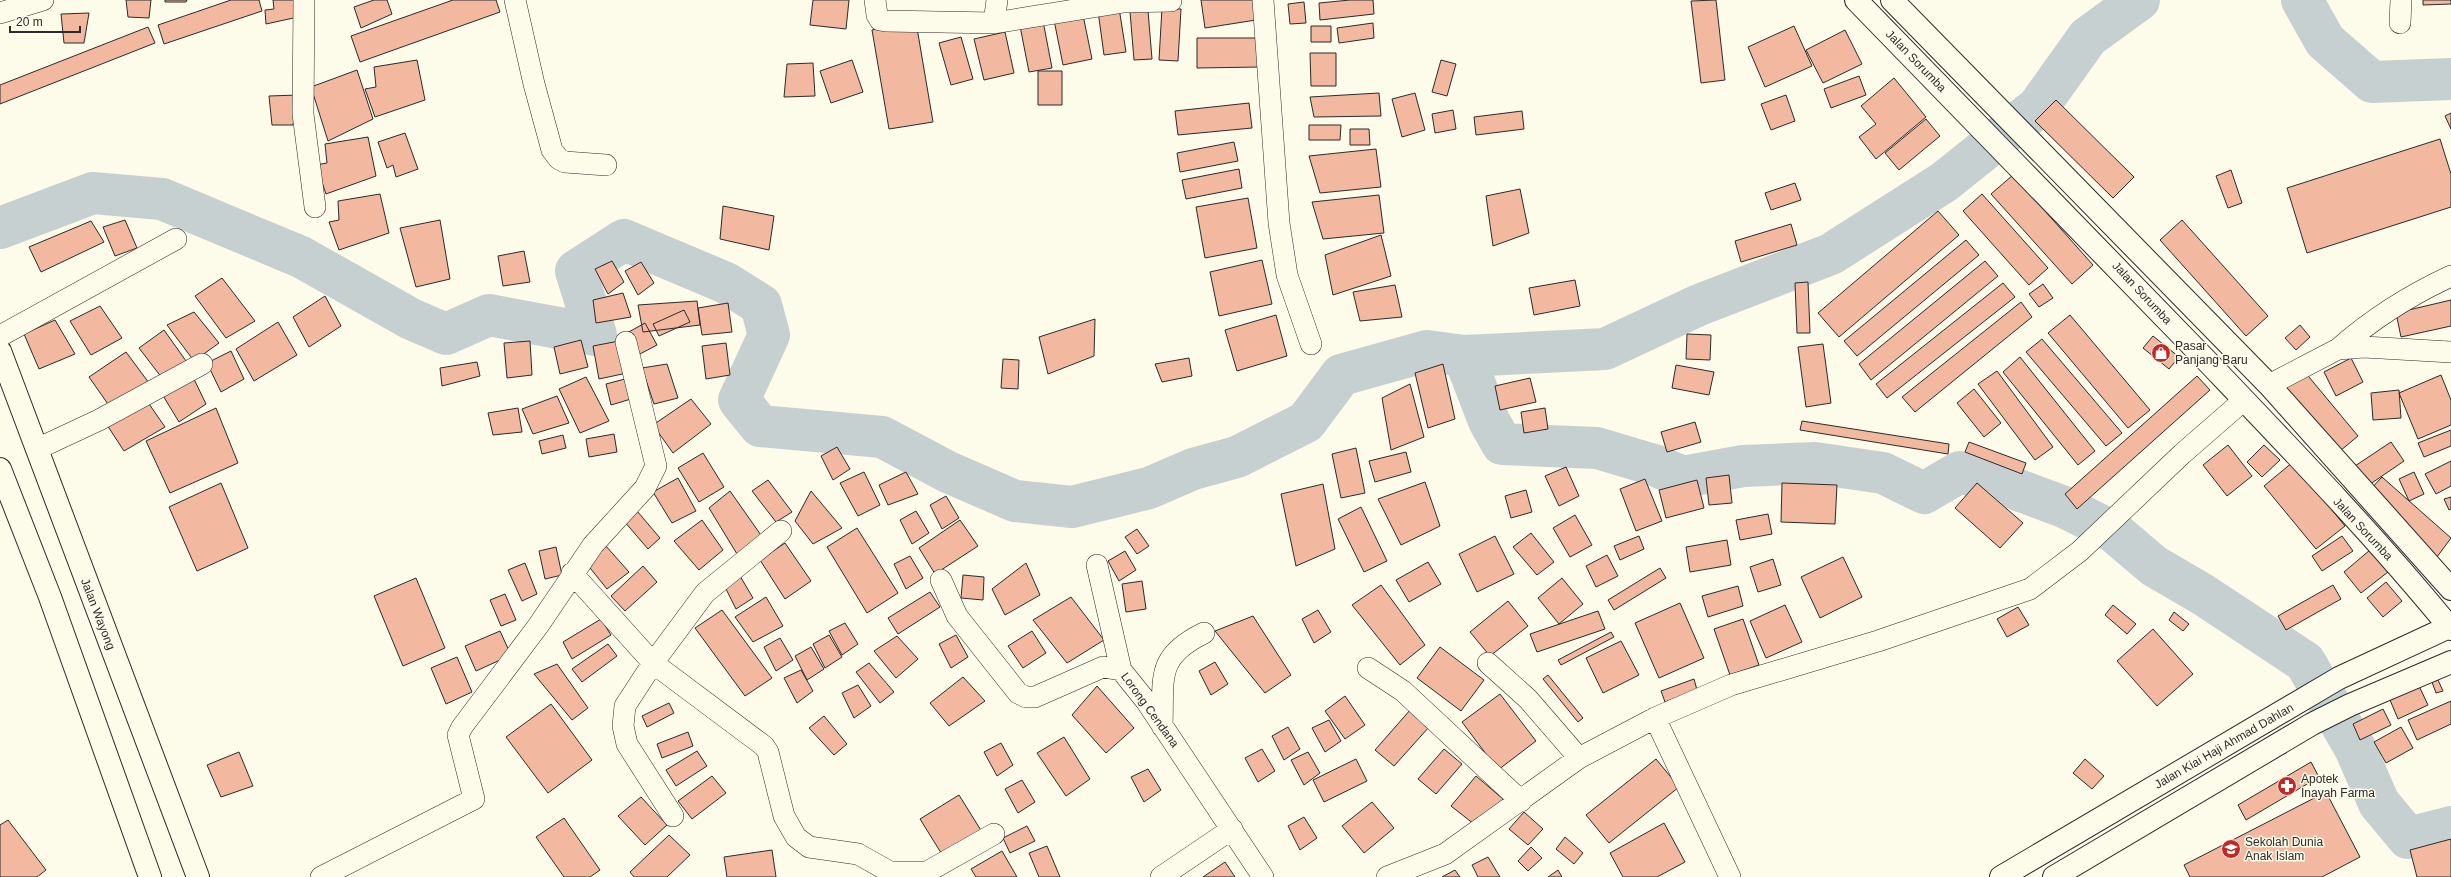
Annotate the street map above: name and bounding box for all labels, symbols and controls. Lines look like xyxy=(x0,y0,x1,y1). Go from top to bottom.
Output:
scale bar xyxy=(10,8,80,34)
text: 20 m xyxy=(16,15,43,29)
street label: Jalan Sorumba xyxy=(1883,27,1949,95)
street label: Jalan Sorumba xyxy=(2109,259,2175,328)
place label: Pasar Panjang Baru xyxy=(2175,339,2248,367)
shop icon: Pasar Panjang Baru xyxy=(2150,342,2172,364)
street label: Jalan Sorumba xyxy=(2330,495,2396,564)
street label: Jalan Wayong xyxy=(78,576,118,652)
street label: Lorong Cendana xyxy=(1118,670,1182,751)
street label: Jalan Kiai Haji Ahmad Dahlan xyxy=(2152,700,2296,792)
place label: Apotek Inayah Farma xyxy=(2301,772,2375,800)
pharmacy icon: Apotek Inayah Farma xyxy=(2276,775,2298,797)
place label: Sekolah Dunia Anak Islam xyxy=(2245,835,2323,863)
school or university icon: Sekolah Dunia Anak Islam xyxy=(2220,838,2242,860)

